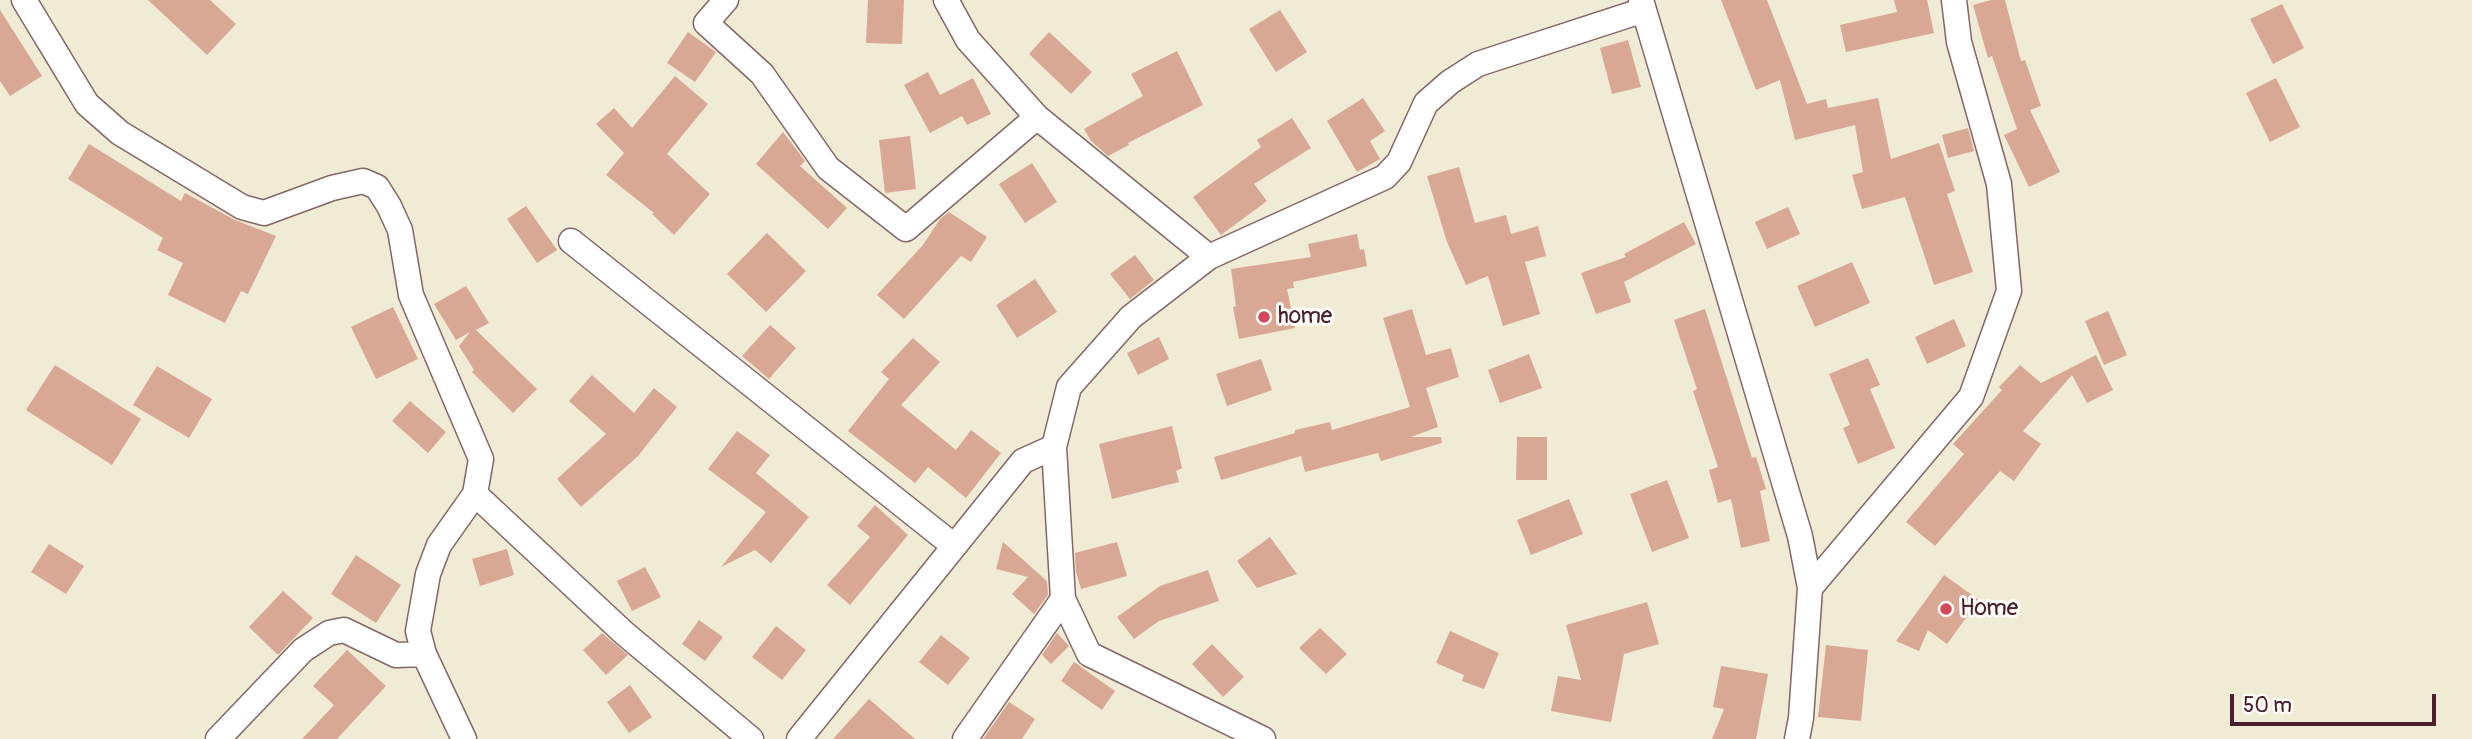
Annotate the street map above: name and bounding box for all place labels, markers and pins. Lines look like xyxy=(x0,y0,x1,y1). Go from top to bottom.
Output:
place label: home xyxy=(1278,303,1332,331)
marker: home xyxy=(1256,309,1272,325)
place label: Home xyxy=(1960,595,2018,623)
marker: Home xyxy=(1938,601,1954,617)

